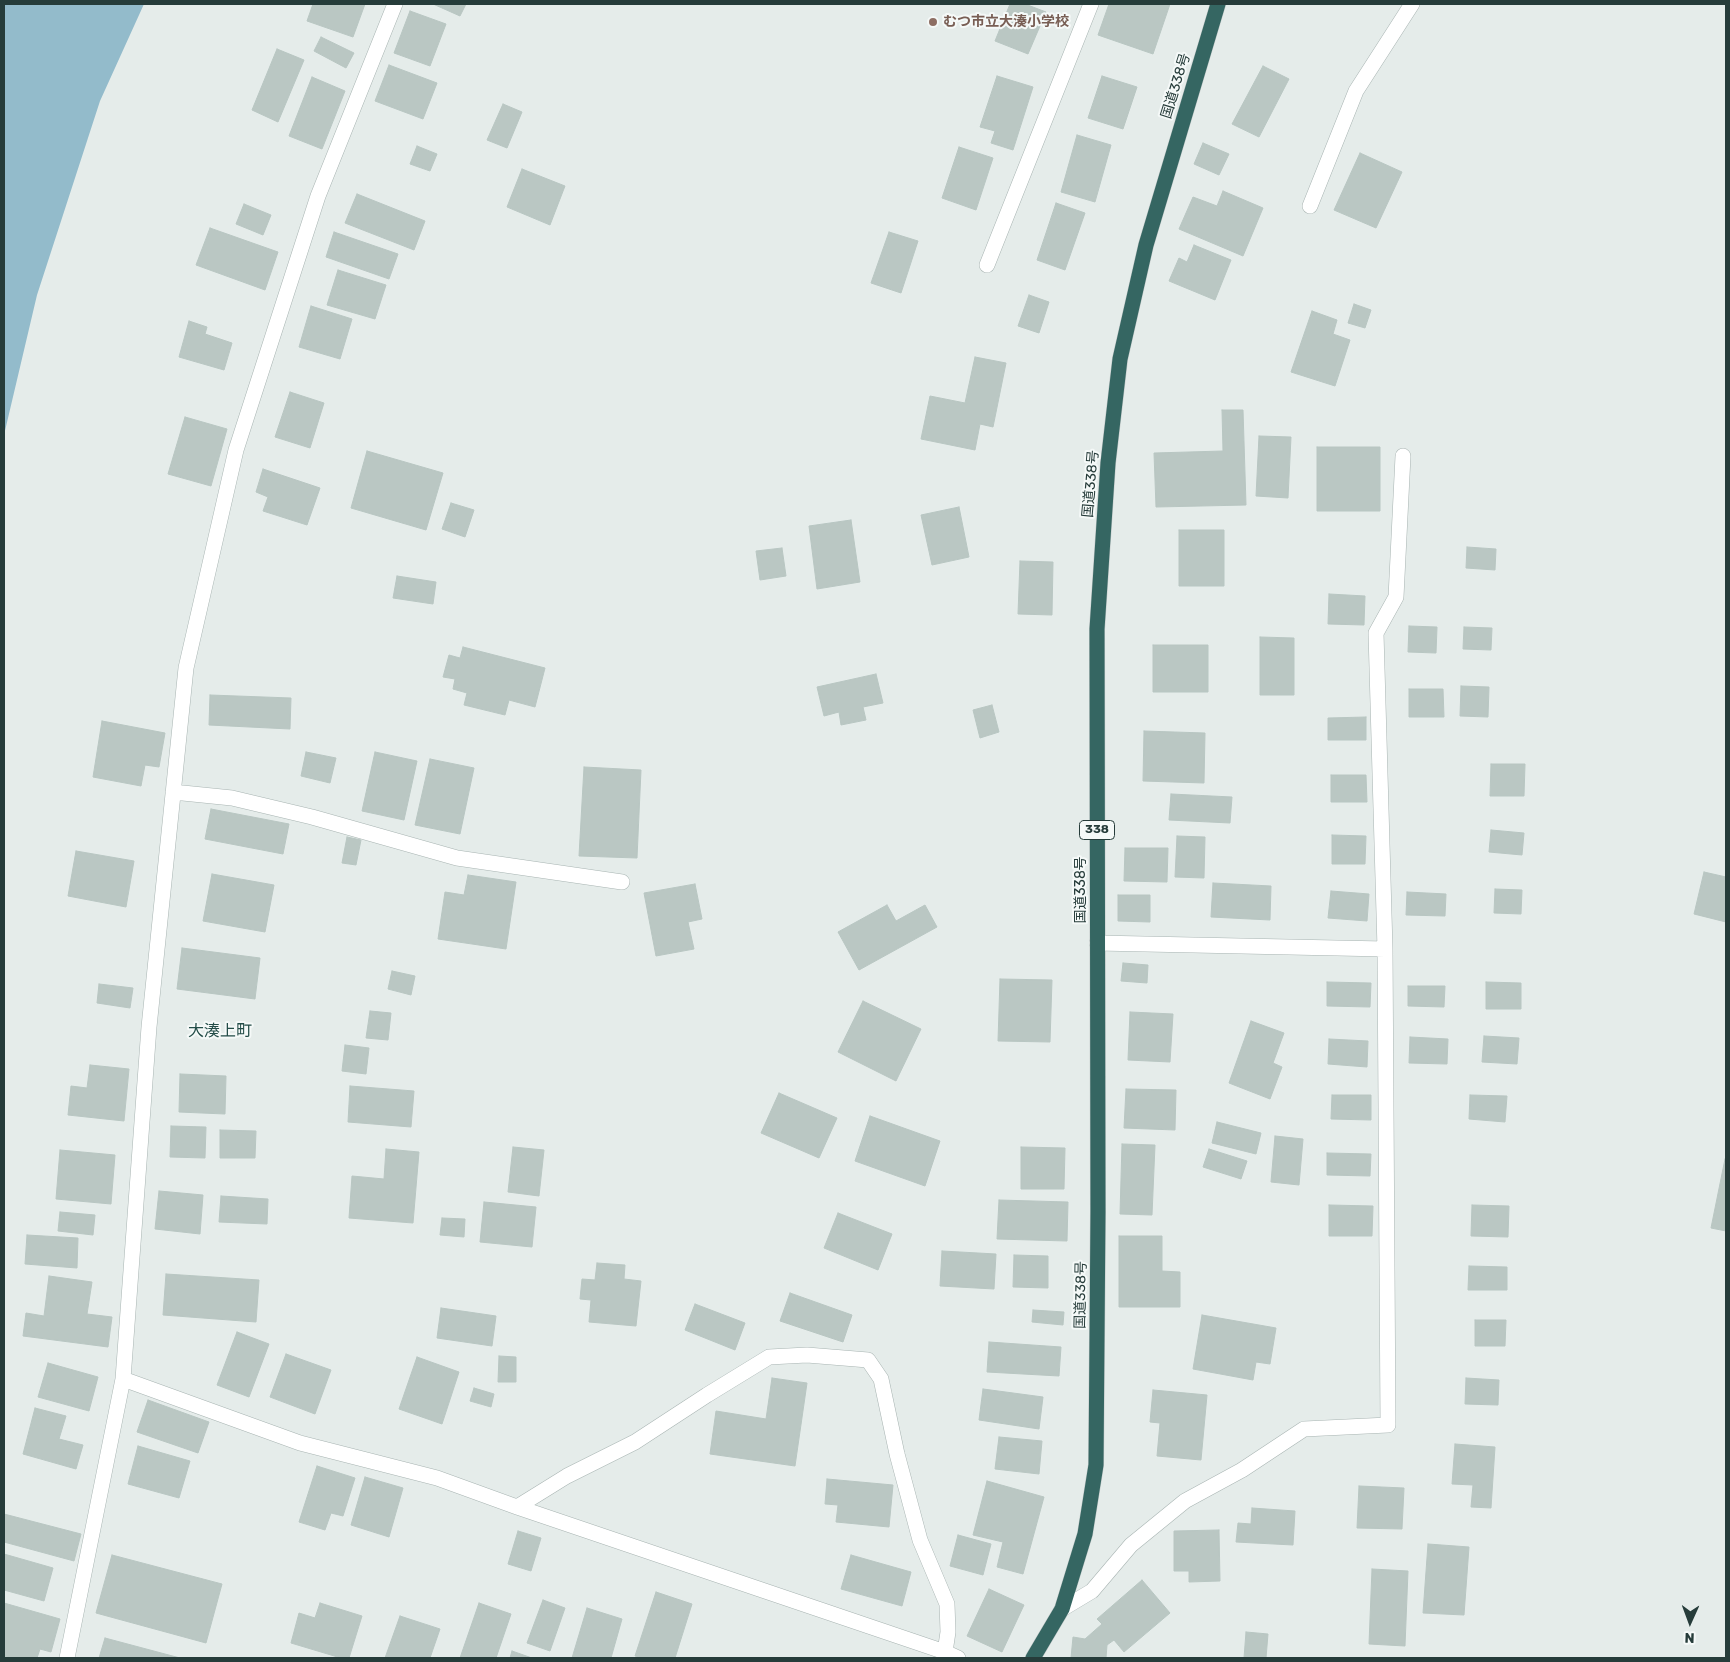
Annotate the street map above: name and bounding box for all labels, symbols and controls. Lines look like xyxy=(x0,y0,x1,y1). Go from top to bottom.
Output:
place label: むつ市立大湊小学校 xyxy=(943,14,1069,30)
marker: むつ市立大湊小学校 xyxy=(927,16,939,28)
street label: 国道338号 xyxy=(1158,51,1194,121)
street label: 国道338号 xyxy=(1080,450,1102,518)
road number: 338 xyxy=(1080,820,1114,840)
street label: 国道338号 xyxy=(1073,856,1089,924)
district label: 大湊上町 xyxy=(188,1021,252,1041)
street label: 国道338号 xyxy=(1072,1261,1090,1329)
north arrow xyxy=(1665,1597,1715,1647)
text: N xyxy=(1684,1629,1695,1646)

